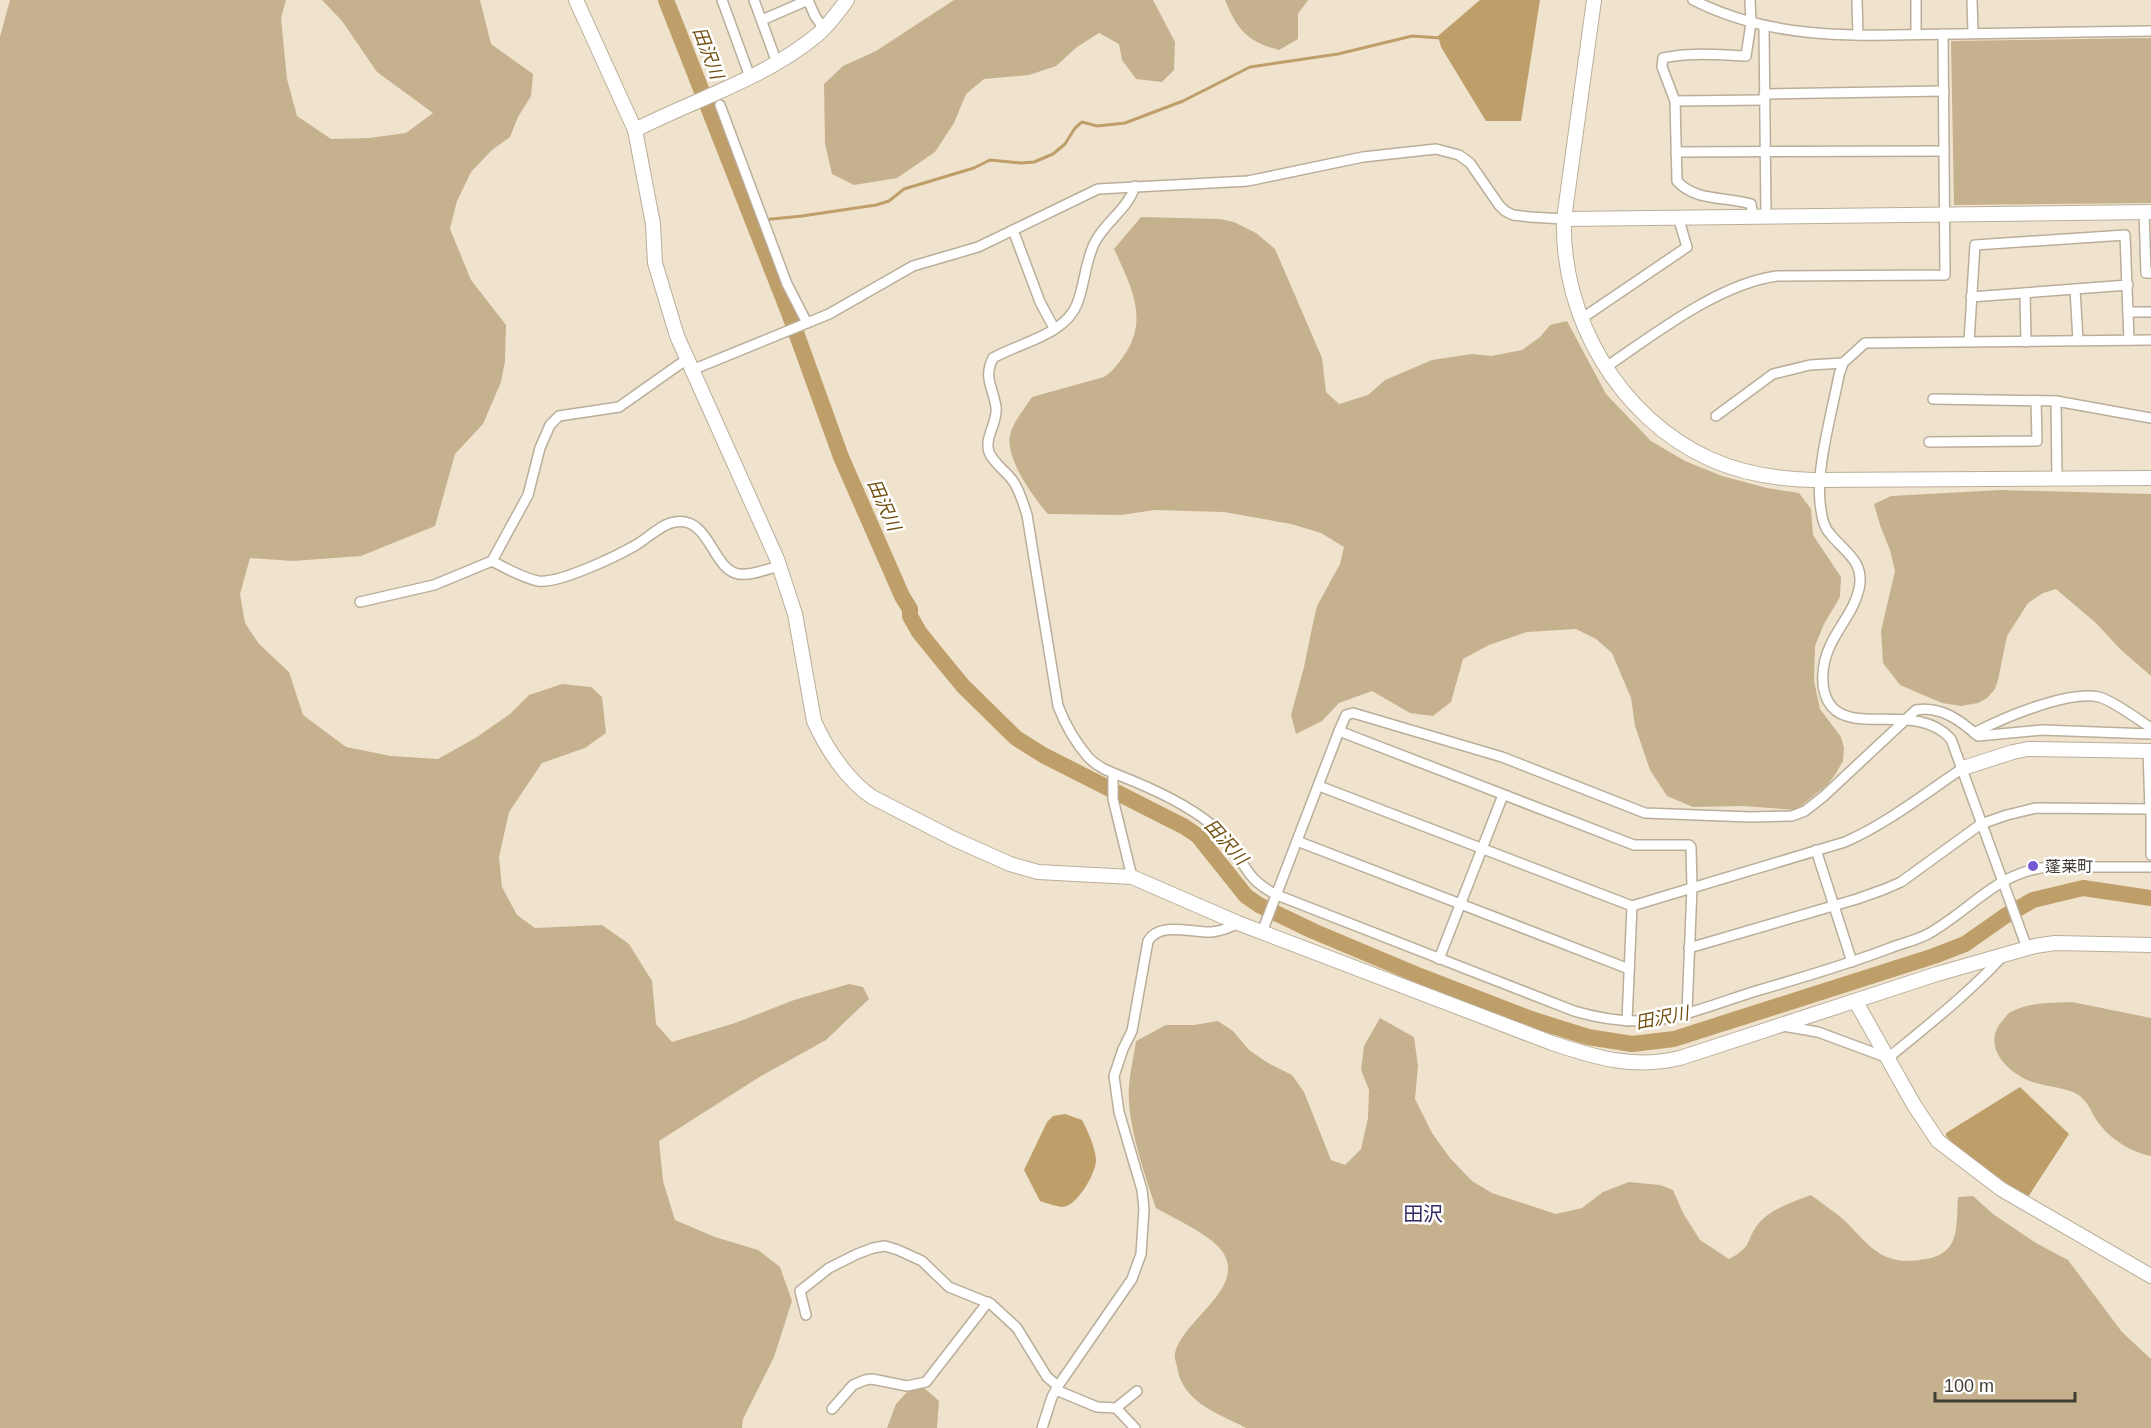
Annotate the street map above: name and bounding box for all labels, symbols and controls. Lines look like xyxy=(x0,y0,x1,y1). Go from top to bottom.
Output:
water label: 田沢川 xyxy=(689,24,728,84)
water label: 田沢川 xyxy=(864,476,905,536)
water label: 田沢川 xyxy=(1201,815,1253,870)
place label: 蓬莱町 xyxy=(2045,858,2093,875)
marker: 蓬莱町 xyxy=(2026,859,2040,873)
water label: 田沢川 xyxy=(1634,1003,1692,1033)
district label: 田沢 xyxy=(1403,1203,1443,1225)
scale bar xyxy=(1935,1365,2074,1403)
text: 100 m xyxy=(1944,1376,1994,1396)

